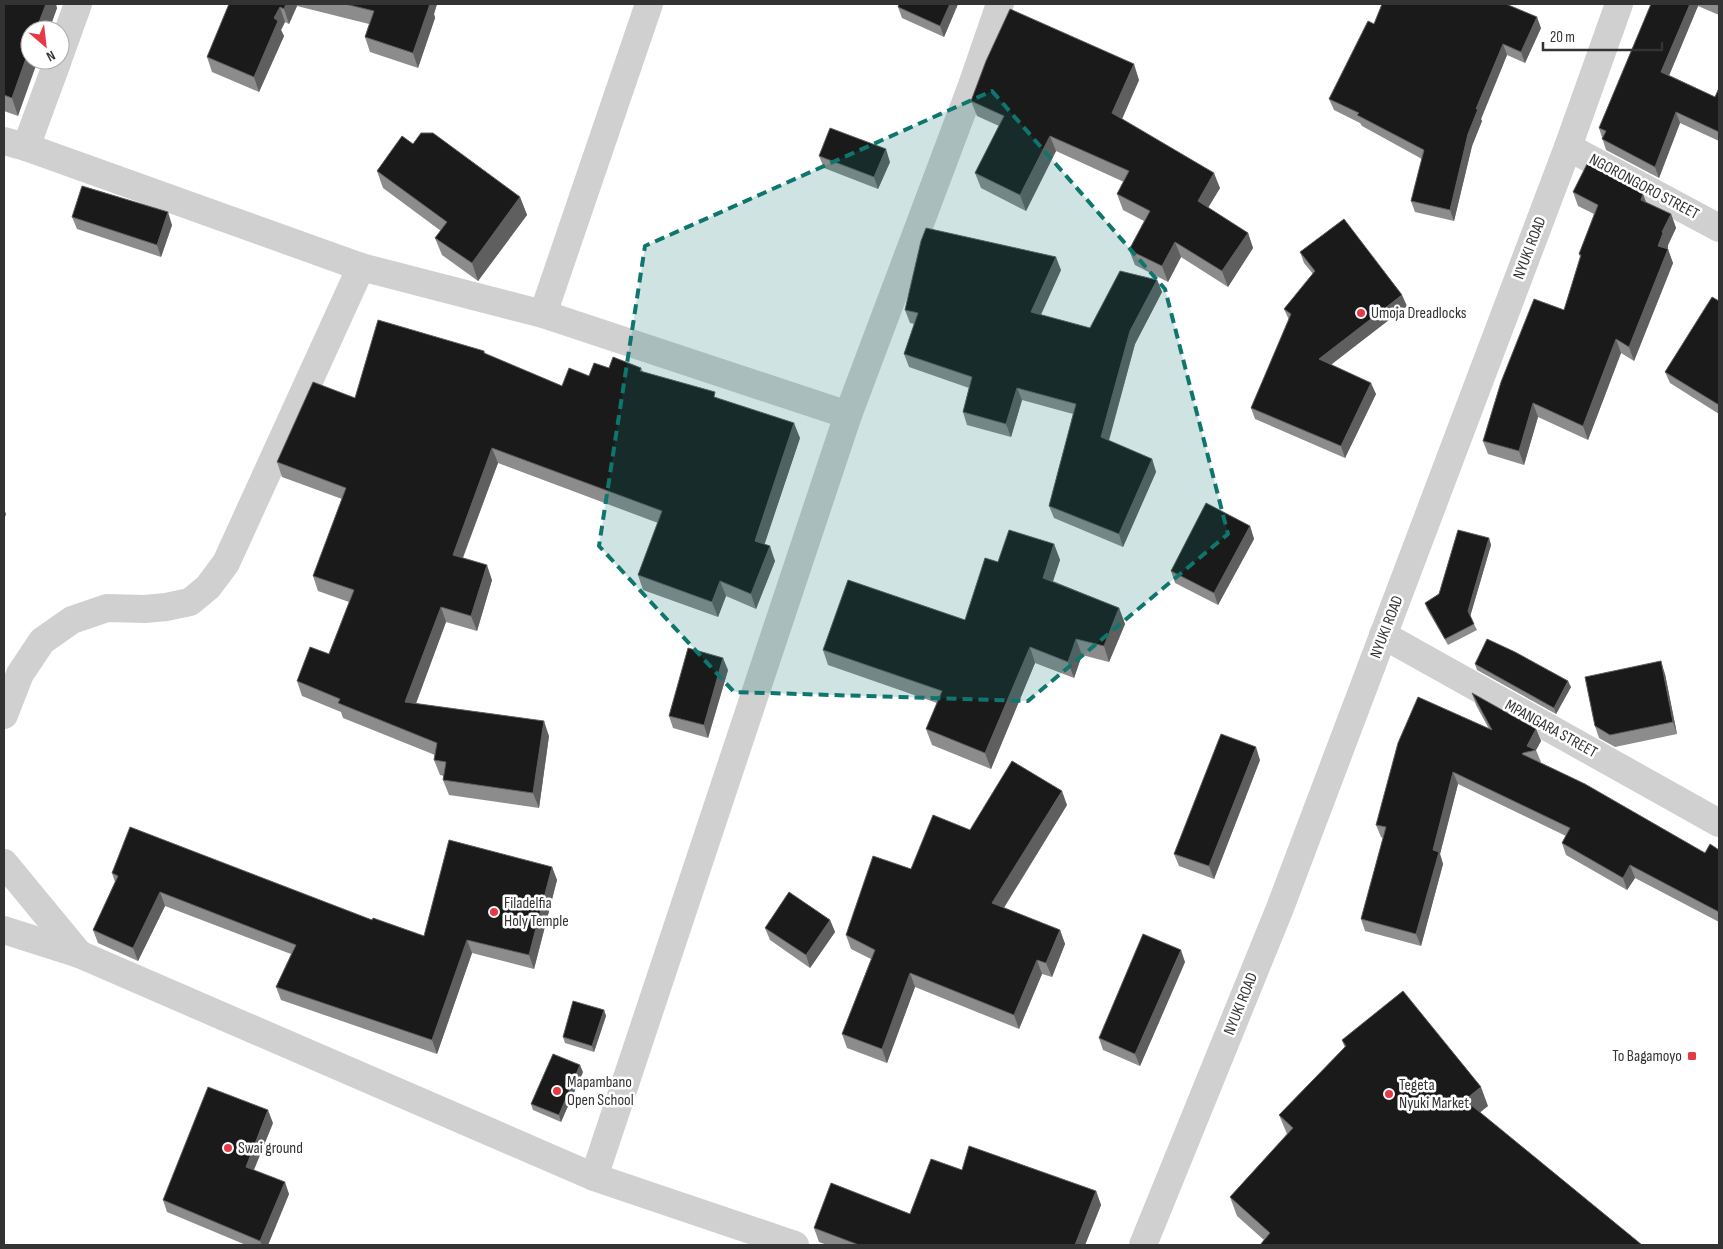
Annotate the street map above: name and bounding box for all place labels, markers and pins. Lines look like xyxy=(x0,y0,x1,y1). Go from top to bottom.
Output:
place label: Umoja Dreadlocks xyxy=(1371,304,1467,323)
marker: Umoja Dreadlocks xyxy=(1355,307,1367,319)
place label: Filadelfia Holy Temple xyxy=(504,894,569,931)
marker: Filadelfia Holy Temple xyxy=(488,906,500,918)
place label: To Bagamoyo xyxy=(1612,1047,1682,1066)
marker: To Bagamoyo xyxy=(1686,1050,1698,1062)
place label: Mapambano Open School xyxy=(567,1073,634,1110)
place label: Tegeta Nyuki Market xyxy=(1399,1076,1469,1113)
marker: Mapambano Open School xyxy=(551,1085,563,1097)
marker: Tegeta Nyuki Market xyxy=(1383,1088,1395,1100)
place label: Swai ground xyxy=(238,1139,303,1158)
marker: Swai ground xyxy=(222,1142,234,1154)

